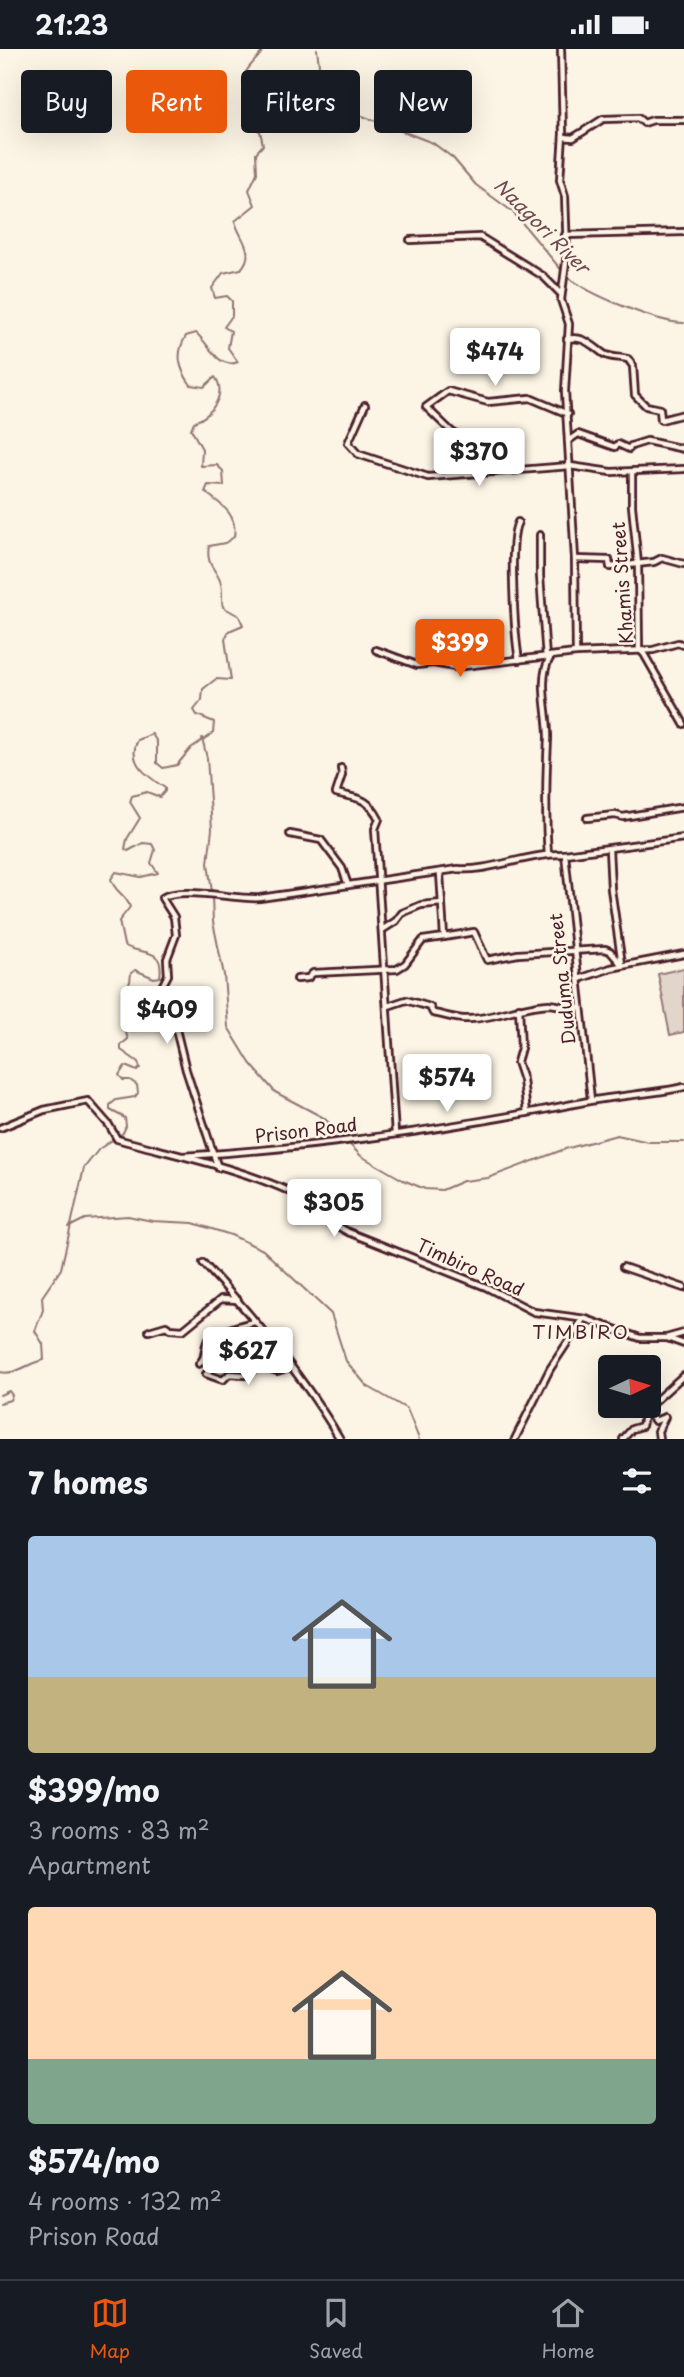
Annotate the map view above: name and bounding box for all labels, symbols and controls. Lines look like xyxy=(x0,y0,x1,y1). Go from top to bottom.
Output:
text: 21:23 xyxy=(35,5,108,44)
chip: Buy xyxy=(21,70,112,133)
chip: Rent xyxy=(126,70,227,133)
chip: Filters xyxy=(241,70,360,133)
chip: New xyxy=(374,70,472,133)
water label: Naagori River xyxy=(489,171,599,282)
pin: $474 xyxy=(454,329,536,388)
text: $474 xyxy=(466,333,524,368)
pin: $370 xyxy=(438,429,520,488)
text: $370 xyxy=(450,433,508,468)
street label: Khamis Street xyxy=(604,521,639,645)
pin: $399 xyxy=(419,619,501,679)
text: $399 xyxy=(431,624,489,659)
street label: Duduma Street xyxy=(541,912,582,1046)
pin: $409 xyxy=(126,986,208,1046)
text: $409 xyxy=(136,991,198,1026)
pin: $574 xyxy=(406,1055,488,1114)
text: $574 xyxy=(418,1059,476,1094)
street label: Prison Road xyxy=(253,1110,359,1149)
pin: $305 xyxy=(293,1179,375,1239)
text: $305 xyxy=(303,1184,365,1219)
street label: Timbiro Road xyxy=(413,1231,529,1302)
district label: TIMBIRO xyxy=(532,1317,630,1345)
pin: $627 xyxy=(207,1327,289,1387)
text: $627 xyxy=(219,1332,277,1367)
north arrow xyxy=(598,1355,662,1417)
map controls xyxy=(598,1355,661,1418)
text: 7 homes xyxy=(28,1459,148,1504)
icon: filters xyxy=(618,1462,656,1500)
icon: home xyxy=(279,1581,405,1707)
text: $399/mo xyxy=(28,1767,160,1812)
text: 3 rooms · 83 m² xyxy=(28,1812,210,1847)
text: Apartment xyxy=(28,1847,151,1882)
icon: home xyxy=(279,1952,405,2078)
text: $574/mo xyxy=(28,2138,160,2183)
text: 4 rooms · 132 m² xyxy=(28,2183,222,2218)
text: Prison Road xyxy=(28,2218,160,2253)
tab: Map xyxy=(89,2294,130,2364)
tab: Saved xyxy=(309,2294,363,2364)
tab: Home xyxy=(542,2294,595,2364)

